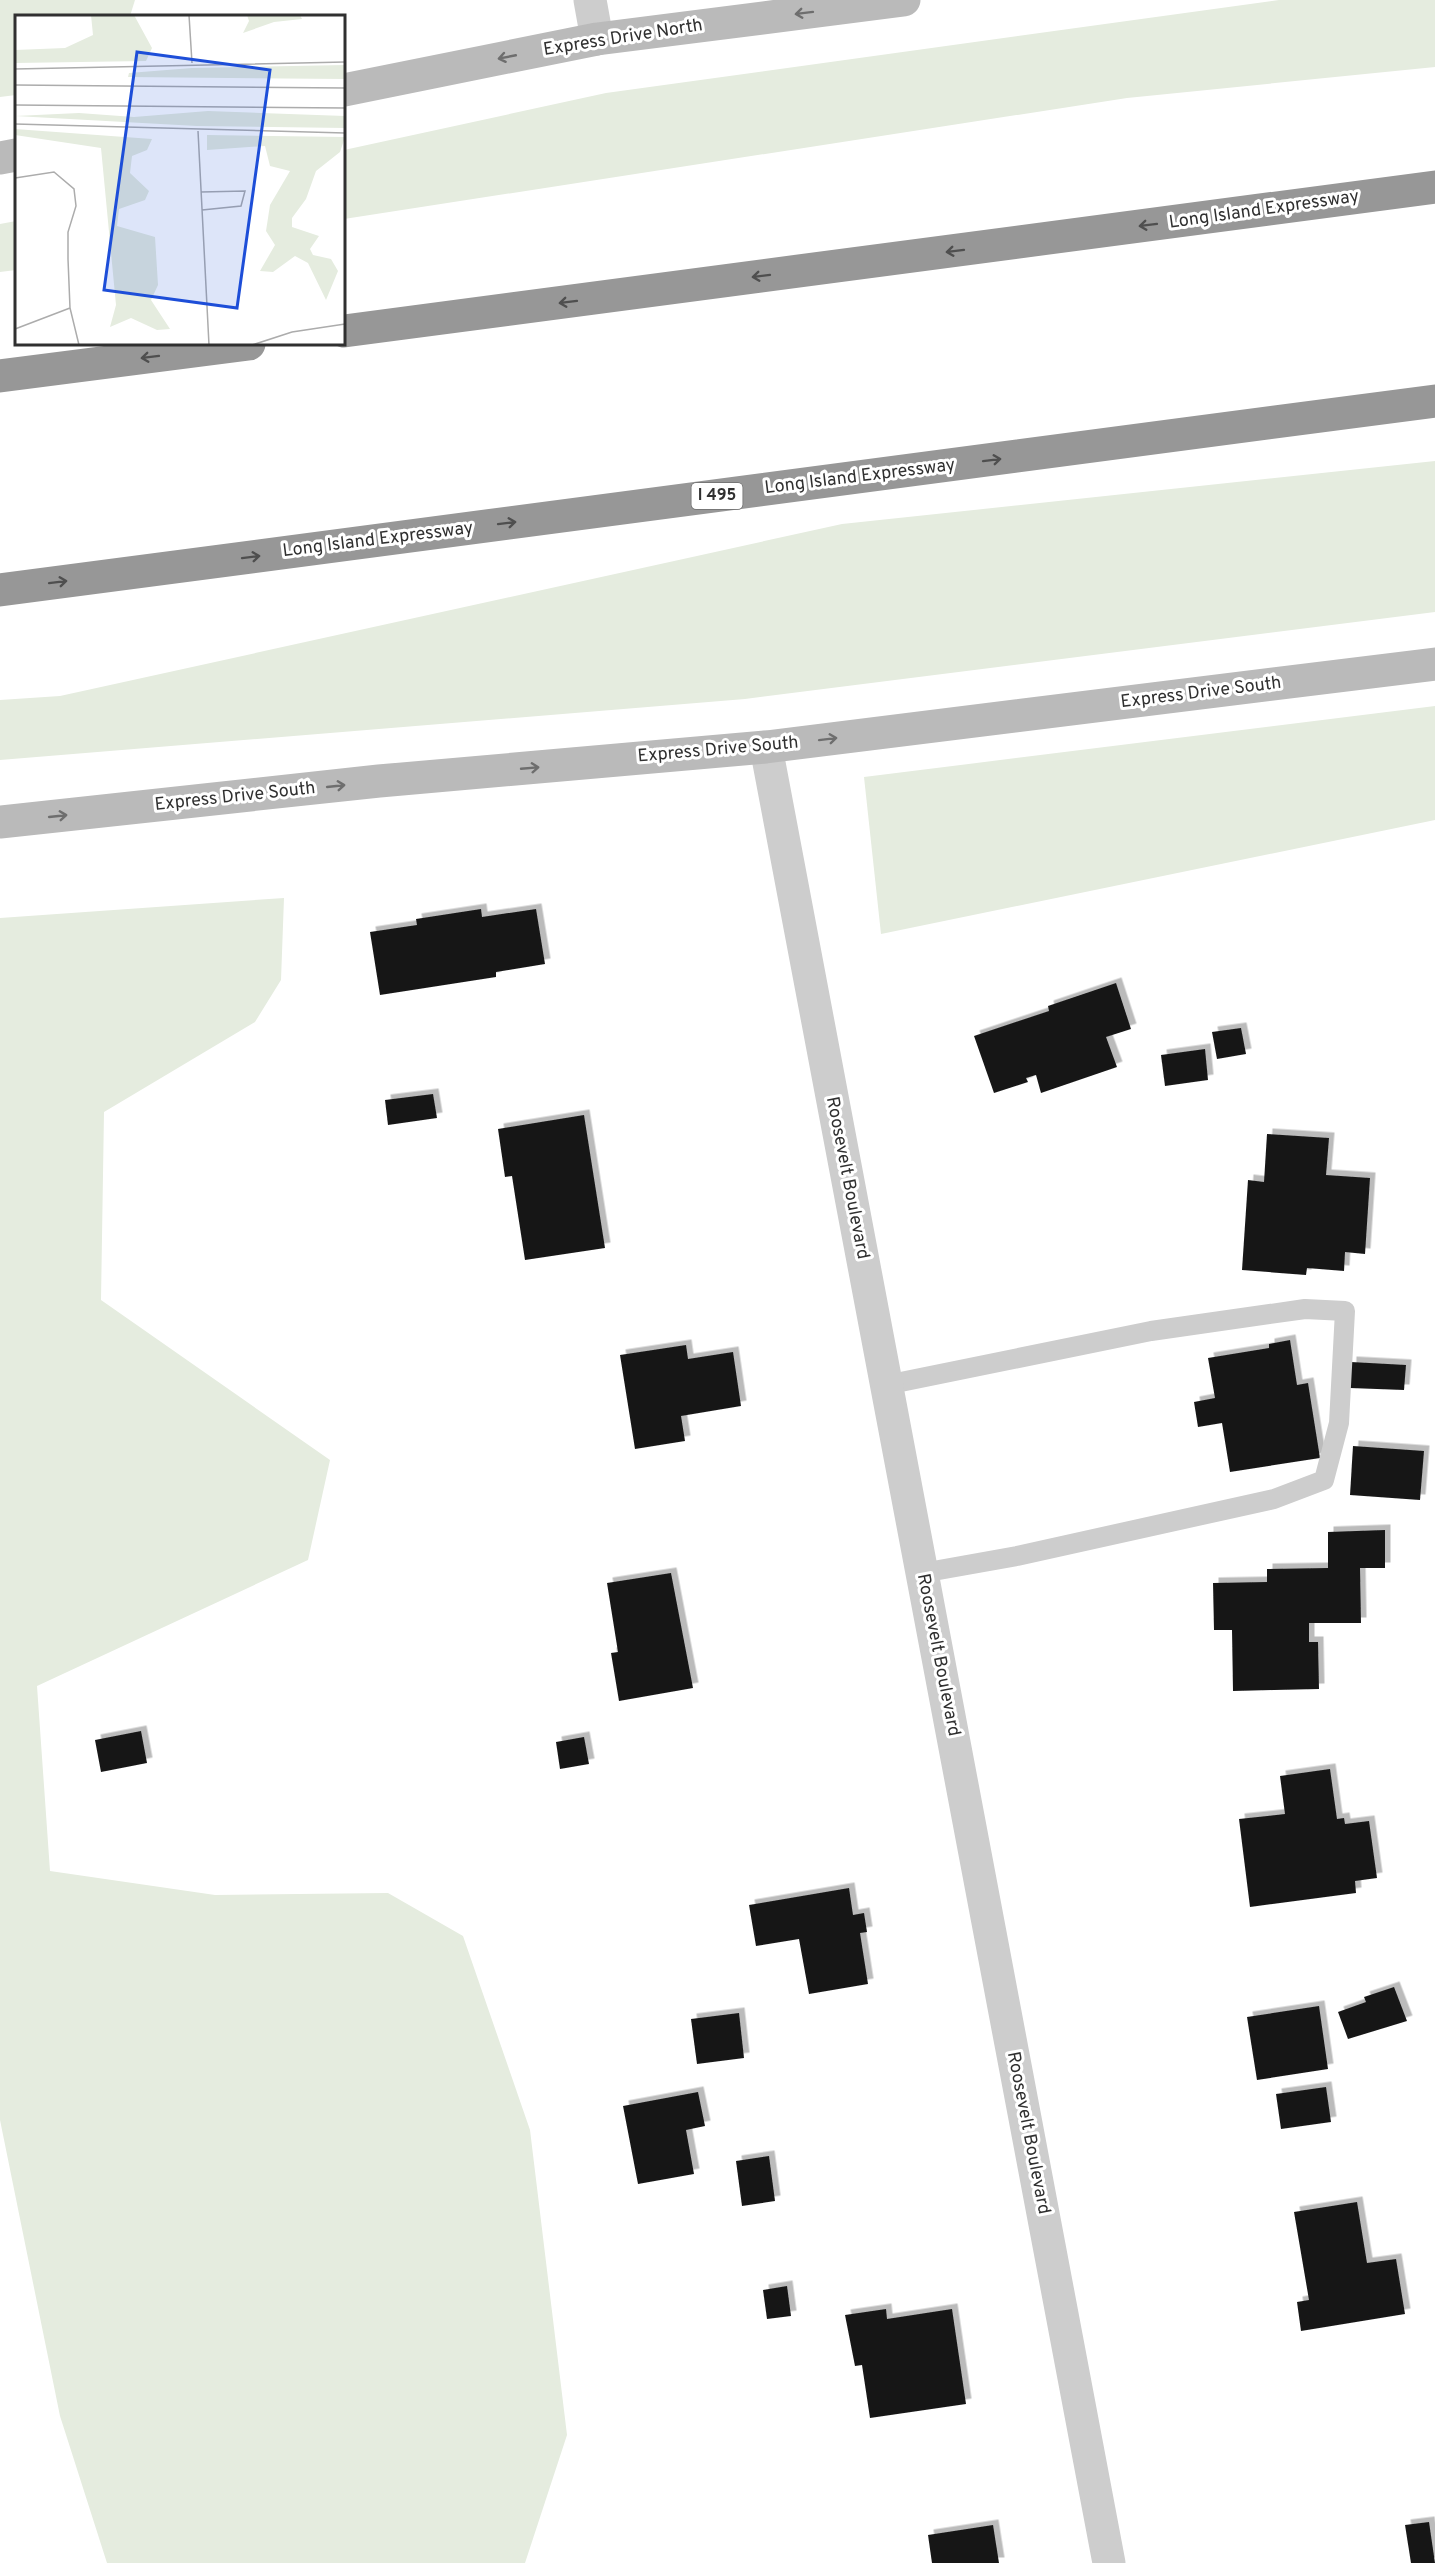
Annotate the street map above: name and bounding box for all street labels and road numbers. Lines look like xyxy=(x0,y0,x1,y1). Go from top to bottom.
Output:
street label: Express Drive North xyxy=(542,14,704,62)
street label: Long Island Expressway xyxy=(1167,185,1361,235)
street label: Long Island Expressway xyxy=(763,454,957,500)
road number: I 495 xyxy=(692,483,742,509)
street label: Long Island Expressway xyxy=(281,517,475,563)
street label: Express Drive South xyxy=(1119,672,1283,714)
street label: Express Drive South xyxy=(637,732,799,768)
street label: Express Drive South xyxy=(153,777,317,817)
street label: Roosevelt Boulevard xyxy=(820,1095,874,1261)
street label: Roosevelt Boulevard xyxy=(911,1572,965,1738)
street label: Roosevelt Boulevard xyxy=(1001,2050,1055,2216)

